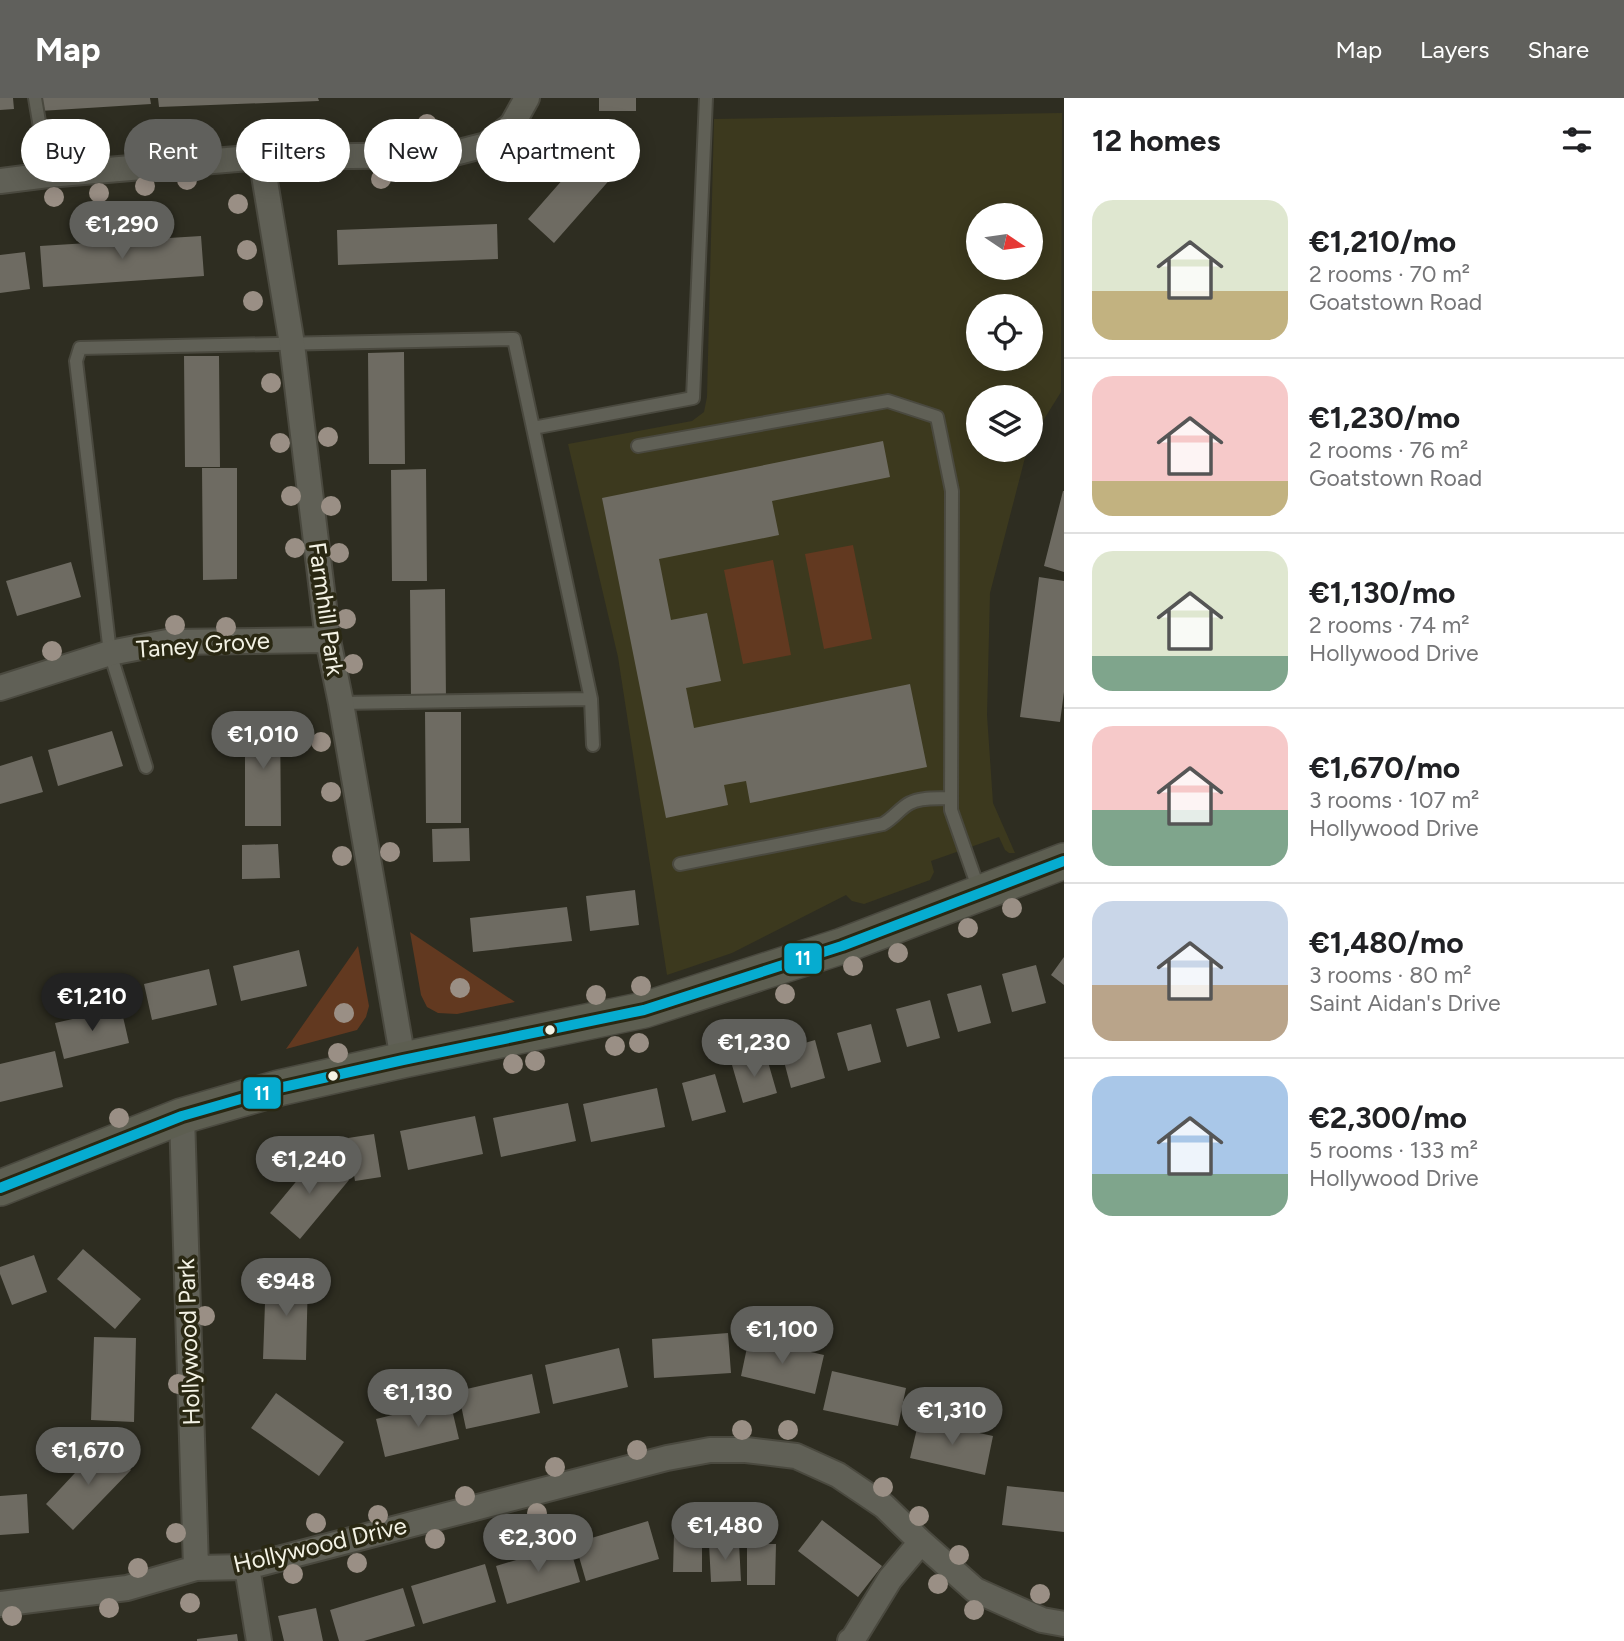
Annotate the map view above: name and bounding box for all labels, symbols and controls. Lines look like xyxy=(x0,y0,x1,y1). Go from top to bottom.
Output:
text: Map xyxy=(35,30,101,69)
text: Map xyxy=(1335,35,1382,64)
text: Layers xyxy=(1420,35,1489,64)
text: Share xyxy=(1527,35,1589,64)
chip: Buy xyxy=(21,119,110,182)
chip: Rent xyxy=(124,119,222,182)
chip: Filters xyxy=(236,119,350,182)
chip: New xyxy=(364,119,462,182)
chip: Apartment xyxy=(476,119,640,182)
icon: filters xyxy=(1558,121,1596,159)
text: 12 homes xyxy=(1092,122,1220,159)
pin: €1,290 xyxy=(65,202,179,261)
north arrow xyxy=(966,203,1043,280)
map controls xyxy=(966,203,1043,462)
text: €1,290 xyxy=(85,210,159,238)
text: €1,210/mo xyxy=(1309,223,1456,260)
icon: home xyxy=(1148,228,1232,312)
text: 2 rooms · 70 m² xyxy=(1309,260,1470,288)
text: Goatstown Road xyxy=(1309,288,1482,316)
button: locate xyxy=(966,294,1043,371)
button: layers xyxy=(966,385,1043,462)
text: €1,230/mo xyxy=(1309,399,1460,436)
icon: home xyxy=(1148,404,1232,488)
text: 2 rooms · 76 m² xyxy=(1309,436,1468,464)
text: Goatstown Road xyxy=(1309,464,1482,492)
street label: Farmhill Park xyxy=(303,540,350,678)
text: €1,130/mo xyxy=(1309,574,1456,611)
icon: home xyxy=(1148,579,1232,663)
text: 2 rooms · 74 m² xyxy=(1309,611,1470,639)
street label: Taney Grove xyxy=(135,625,271,664)
text: Hollywood Drive xyxy=(1309,639,1479,667)
pin: €1,010 xyxy=(206,712,320,771)
text: €1,010 xyxy=(227,720,299,748)
text: €1,670/mo xyxy=(1309,749,1460,786)
icon: home xyxy=(1148,754,1232,838)
text: 3 rooms · 107 m² xyxy=(1309,786,1479,814)
text: Hollywood Drive xyxy=(1309,814,1479,842)
text: €1,480/mo xyxy=(1309,924,1464,961)
icon: home xyxy=(1148,929,1232,1013)
line badge: 11 xyxy=(783,942,823,975)
text: 11 xyxy=(795,947,811,970)
text: 3 rooms · 80 m² xyxy=(1309,961,1472,989)
pin: €1,210 xyxy=(35,974,149,1033)
text: €1,210 xyxy=(57,982,127,1010)
text: Saint Aidan's Drive xyxy=(1309,989,1501,1017)
pin: €1,230 xyxy=(697,1020,811,1079)
unlabelled marker xyxy=(543,1023,557,1037)
text: €1,230 xyxy=(718,1028,790,1056)
unlabelled marker xyxy=(326,1069,340,1083)
line badge: 11 xyxy=(242,1076,282,1110)
text: 11 xyxy=(254,1082,270,1105)
text: €2,300/mo xyxy=(1309,1099,1467,1136)
icon: home xyxy=(1148,1104,1232,1188)
pin: €1,240 xyxy=(252,1136,366,1196)
text: 5 rooms · 133 m² xyxy=(1309,1136,1478,1164)
text: €1,240 xyxy=(272,1145,346,1173)
text: Hollywood Drive xyxy=(1309,1164,1479,1192)
street label: Hollywood Park xyxy=(171,1258,206,1426)
pin: €948 xyxy=(245,1258,327,1318)
text: €948 xyxy=(257,1267,315,1295)
pin: €1,100 xyxy=(725,1306,839,1366)
text: €1,100 xyxy=(746,1315,818,1343)
pin: €1,130 xyxy=(361,1370,475,1429)
text: €1,130 xyxy=(384,1378,453,1406)
pin: €1,310 xyxy=(895,1388,1009,1447)
text: €1,310 xyxy=(918,1396,987,1424)
pin: €1,670 xyxy=(31,1428,145,1487)
text: €1,670 xyxy=(52,1436,124,1464)
pin: €1,480 xyxy=(668,1502,782,1562)
street label: Hollywood Drive xyxy=(230,1510,409,1579)
text: €1,480 xyxy=(687,1511,763,1539)
pin: €2,300 xyxy=(481,1514,595,1574)
text: €2,300 xyxy=(499,1523,577,1551)

